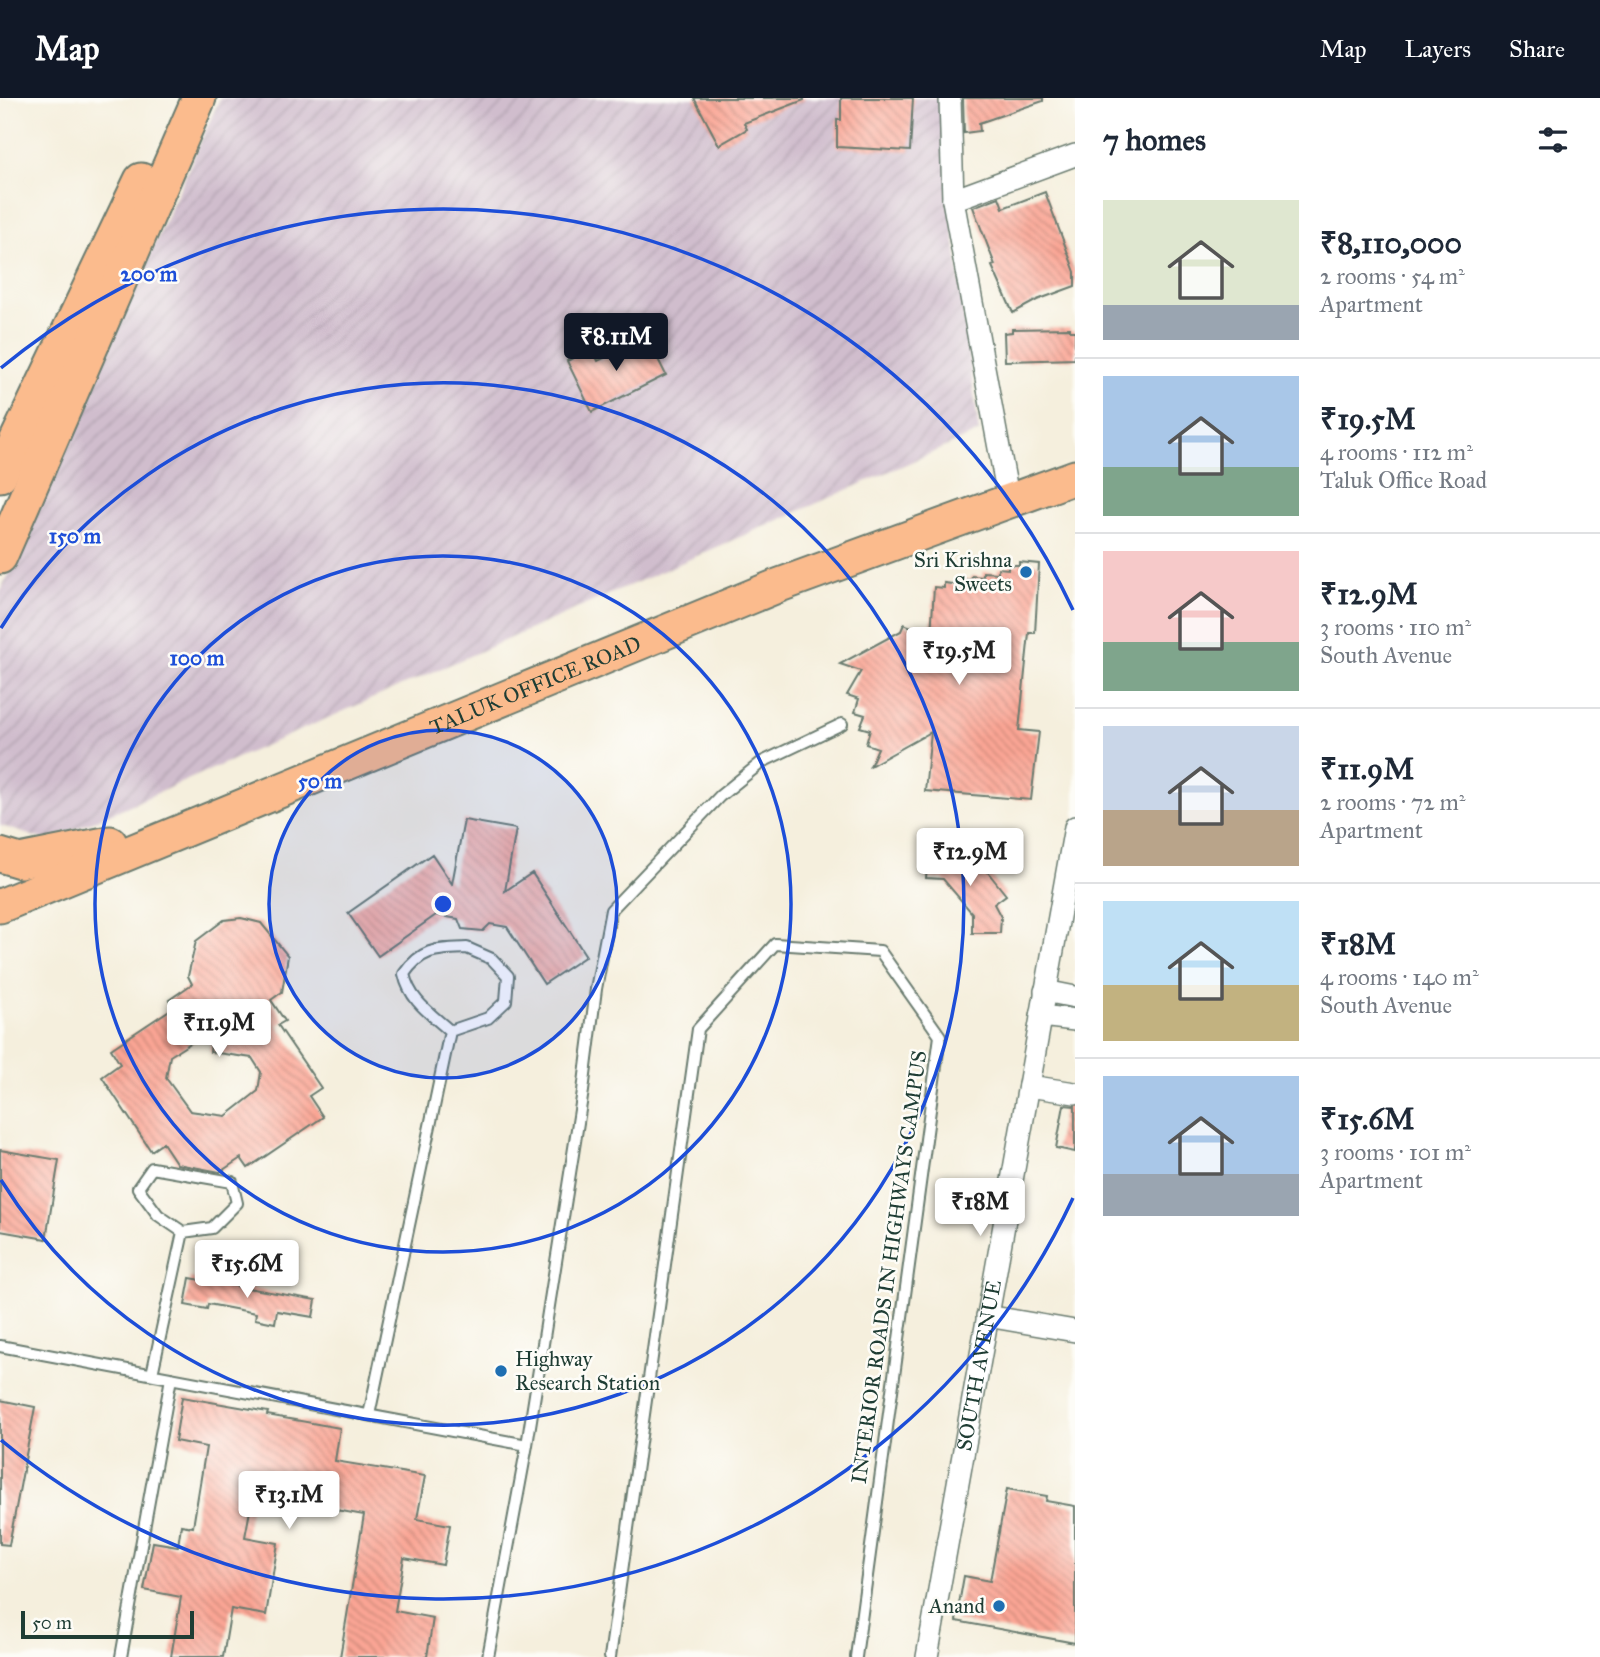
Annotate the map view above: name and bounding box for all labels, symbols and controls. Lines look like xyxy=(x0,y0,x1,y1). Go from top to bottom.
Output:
text: Map xyxy=(35,29,99,69)
text: Map xyxy=(1320,34,1367,64)
text: Layers xyxy=(1405,34,1471,64)
text: Share xyxy=(1509,34,1565,64)
icon: filters xyxy=(1534,121,1572,159)
text: 7 homes xyxy=(1103,122,1206,158)
text: ₹8,110,000 xyxy=(1320,225,1462,261)
icon: home xyxy=(1159,228,1243,312)
text: 200 m xyxy=(121,261,178,287)
text: 2 rooms · 54 m² xyxy=(1320,262,1465,290)
text: Apartment xyxy=(1320,290,1423,318)
pin: ₹8.11M xyxy=(559,314,673,373)
text: ₹8.11M xyxy=(580,322,652,350)
text: ₹19.5M xyxy=(1320,401,1416,437)
icon: home xyxy=(1159,404,1243,488)
text: 4 rooms · 112 m² xyxy=(1320,438,1473,466)
text: Taluk Office Road xyxy=(1320,466,1487,494)
text: 150 m xyxy=(49,523,101,549)
place label: Sri Krishna Sweets xyxy=(914,547,1012,597)
marker: Sri Krishna Sweets xyxy=(1018,564,1034,580)
text: ₹12.9M xyxy=(1320,576,1418,612)
icon: home xyxy=(1159,579,1243,663)
text: 3 rooms · 110 m² xyxy=(1320,613,1471,641)
pin: ₹19.5M xyxy=(902,628,1016,687)
street label: TALUK OFFICE ROAD xyxy=(426,630,645,741)
text: ₹19.5M xyxy=(922,636,996,664)
text: South Avenue xyxy=(1320,641,1452,669)
text: 100 m xyxy=(170,645,225,671)
text: ₹11.9M xyxy=(1320,751,1414,787)
icon: home xyxy=(1159,754,1243,838)
text: 50 m xyxy=(298,768,342,794)
text: 2 rooms · 72 m² xyxy=(1320,788,1465,816)
text: Apartment xyxy=(1320,816,1423,844)
pin: ₹12.9M xyxy=(913,828,1027,888)
text: ₹12.9M xyxy=(933,837,1007,865)
centre of rings xyxy=(431,892,455,916)
text: ₹18M xyxy=(1320,926,1396,962)
icon: home xyxy=(1159,929,1243,1013)
text: 4 rooms · 140 m² xyxy=(1320,963,1479,991)
text: South Avenue xyxy=(1320,991,1452,1019)
pin: ₹11.9M xyxy=(162,1000,276,1059)
text: ₹11.9M xyxy=(183,1008,255,1036)
street label: INTERIOR ROADS IN HIGHWAYS CAMPUS xyxy=(846,1049,932,1485)
text: ₹15.6M xyxy=(1320,1101,1415,1137)
icon: home xyxy=(1159,1104,1243,1188)
text: 3 rooms · 101 m² xyxy=(1320,1138,1471,1166)
text: Apartment xyxy=(1320,1166,1423,1194)
pin: ₹18M xyxy=(939,1178,1021,1238)
text: ₹18M xyxy=(951,1187,1009,1215)
pin: ₹15.6M xyxy=(190,1240,304,1300)
text: ₹15.6M xyxy=(211,1249,283,1277)
street label: SOUTH AVENUE xyxy=(951,1278,1007,1453)
place label: Highway Research Station xyxy=(515,1346,660,1396)
marker: Highway Research Station xyxy=(493,1363,509,1379)
pin: ₹13.1M xyxy=(232,1472,346,1531)
text: ₹13.1M xyxy=(254,1480,324,1508)
place label: Anand xyxy=(928,1593,985,1619)
marker: Anand xyxy=(991,1598,1007,1614)
scale bar xyxy=(21,1608,194,1640)
text: 50 m xyxy=(32,1611,72,1634)

